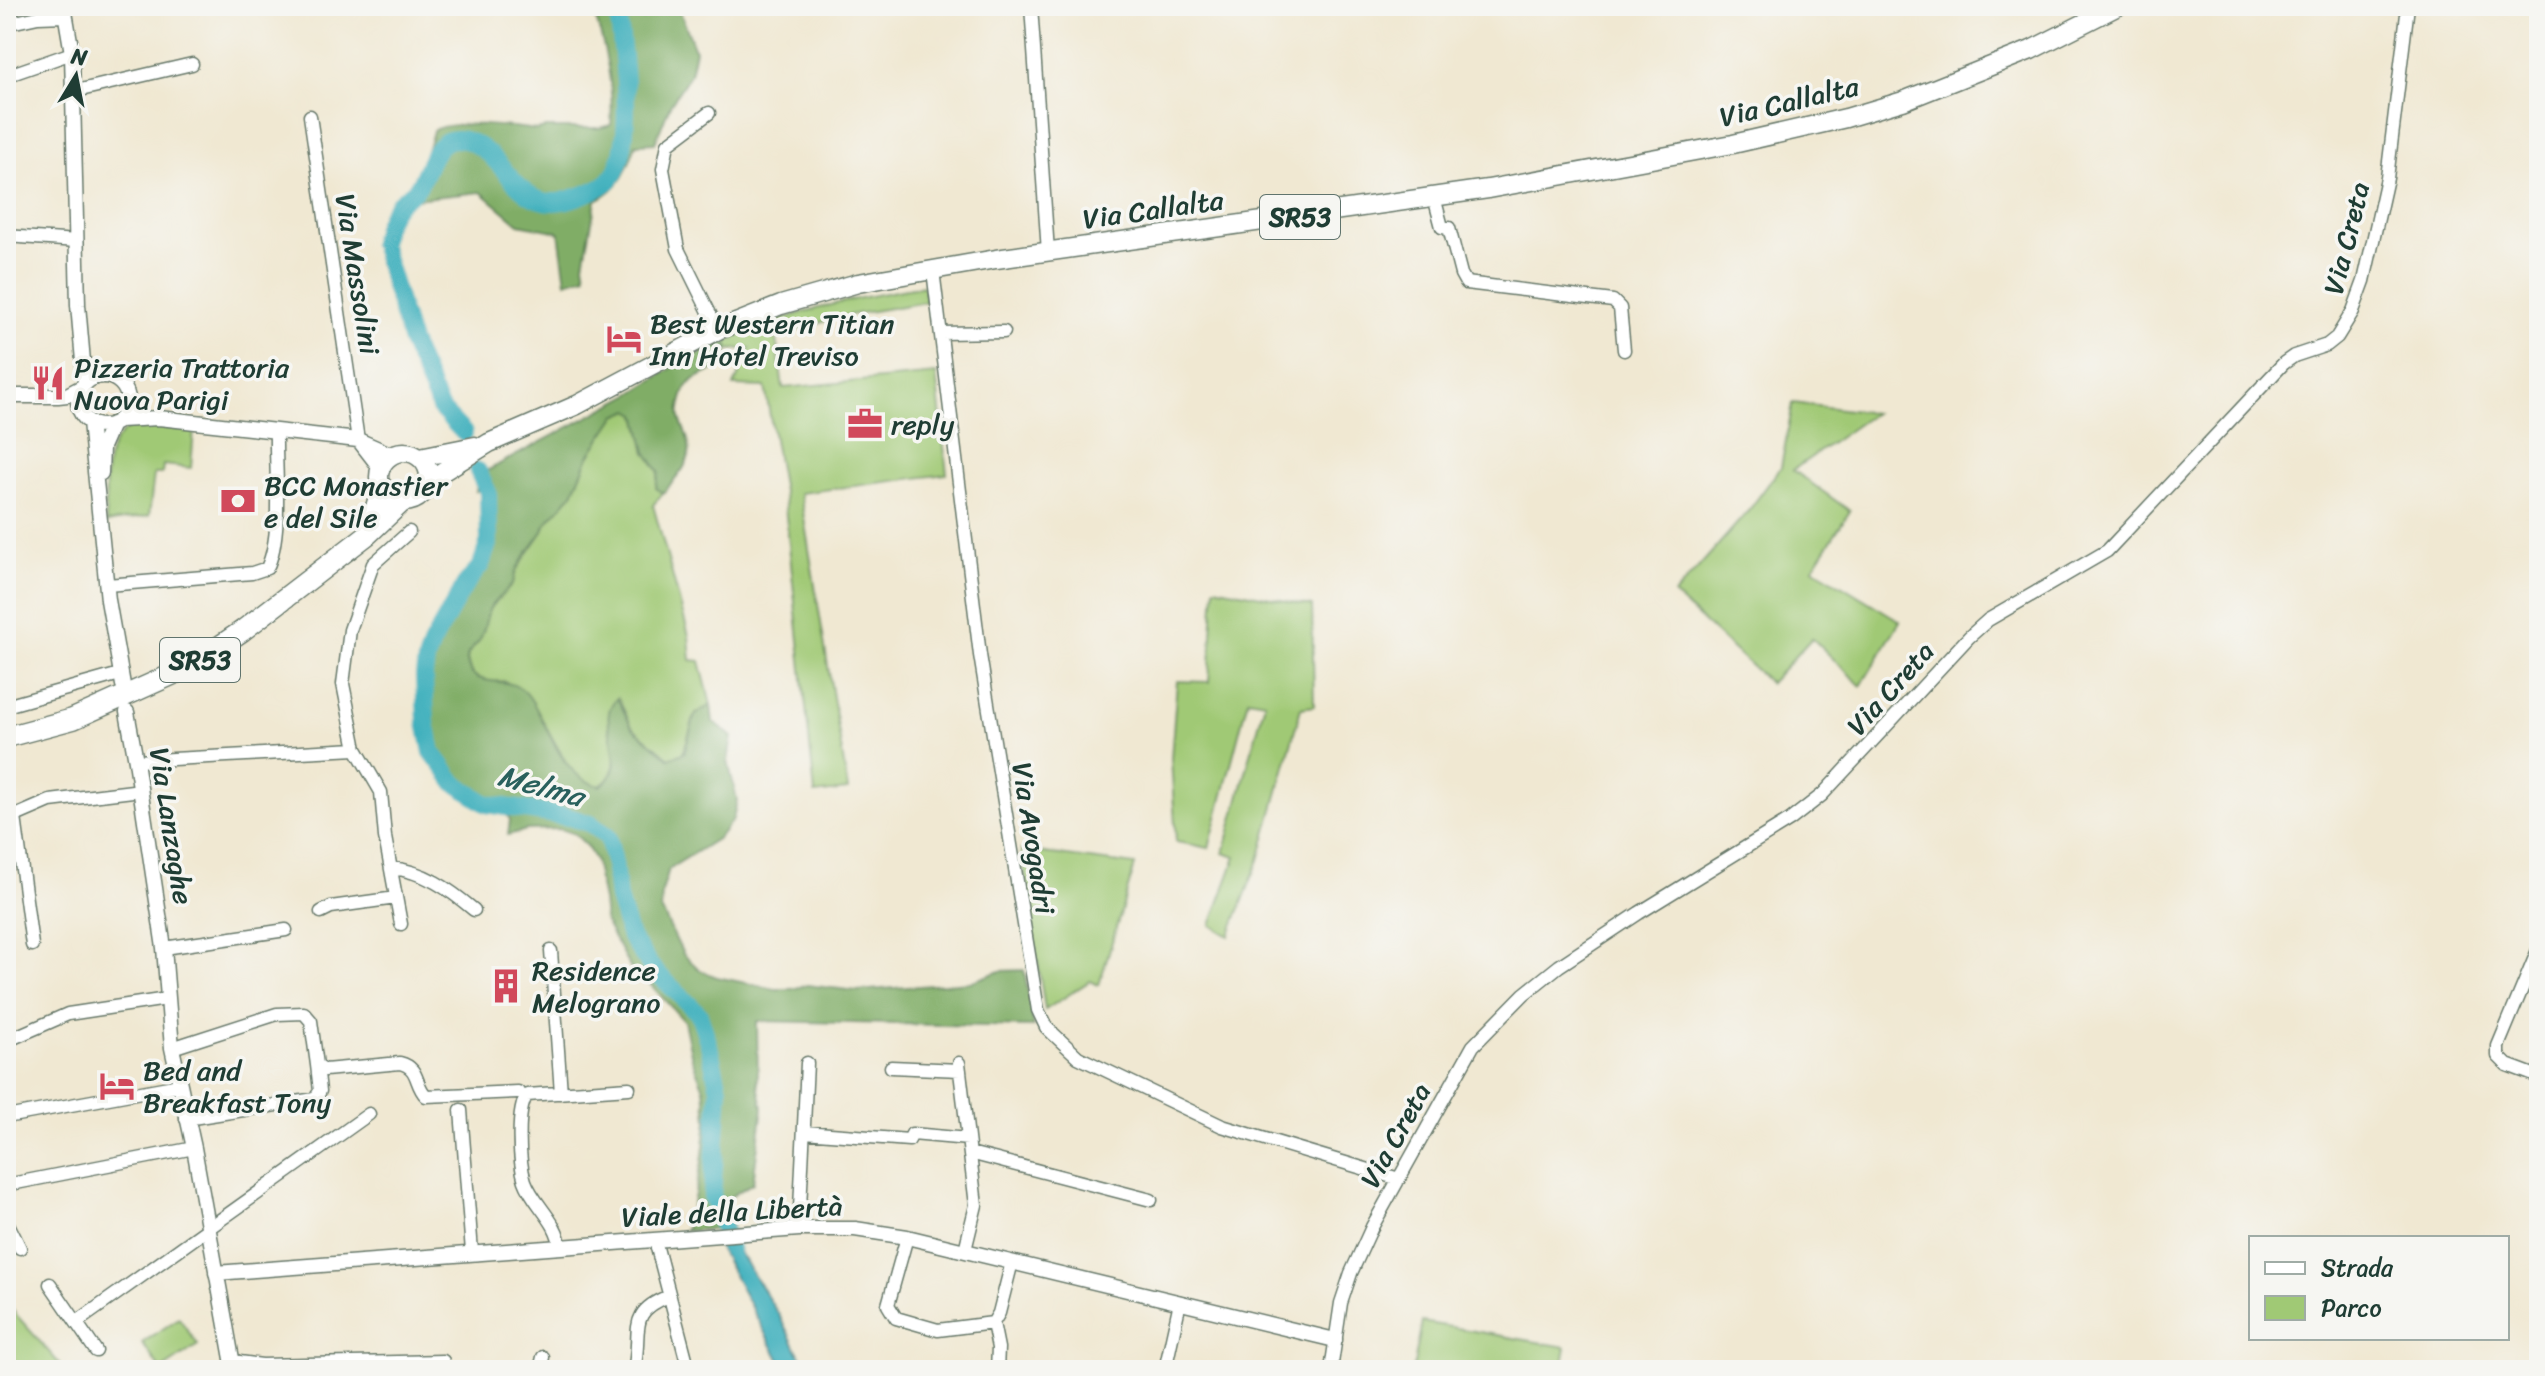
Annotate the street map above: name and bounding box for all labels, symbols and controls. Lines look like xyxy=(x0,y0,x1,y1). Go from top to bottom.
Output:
north arrow xyxy=(36,36,116,116)
text: N xyxy=(68,36,91,77)
street label: Via Callalta xyxy=(1715,61,1864,141)
street label: Via Callalta xyxy=(1080,175,1227,244)
street label: Via Creta xyxy=(2309,177,2384,300)
street label: Via Massolini xyxy=(321,190,395,359)
road number: SR53 xyxy=(1260,195,1340,239)
place label: Best Western Titian Inn Hotel Treviso xyxy=(649,299,894,380)
hotel icon: Best Western Titian Inn Hotel Treviso xyxy=(605,320,643,358)
place label: Pizzeria Trattoria Nuova Parigi xyxy=(74,343,290,424)
restaurant icon: Pizzeria Trattoria Nuova Parigi xyxy=(29,364,67,402)
place label: reply xyxy=(891,400,955,449)
office icon: reply xyxy=(846,405,884,443)
place label: BCC Monastier e del Sile xyxy=(264,461,449,542)
bank icon: BCC Monastier e del Sile xyxy=(219,482,257,520)
street label: Via Creta xyxy=(1834,629,1947,747)
road number: SR53 xyxy=(160,638,240,682)
street label: Via Lanzaghe xyxy=(135,744,208,908)
water label: Melma xyxy=(492,749,594,824)
street label: Via Avogadri xyxy=(997,759,1070,919)
place label: Residence Melograno xyxy=(532,946,660,1027)
building icon: Residence Melograno xyxy=(487,967,525,1005)
place label: Bed and Breakfast Tony xyxy=(143,1046,332,1127)
hotel icon: Bed and Breakfast Tony xyxy=(98,1067,136,1105)
street label: Via Creta xyxy=(1346,1073,1445,1197)
street label: Viale della Libertà xyxy=(620,1181,844,1242)
legend xyxy=(2249,1236,2509,1340)
text: Strada xyxy=(2321,1247,2394,1289)
text: Parco xyxy=(2321,1287,2382,1329)

